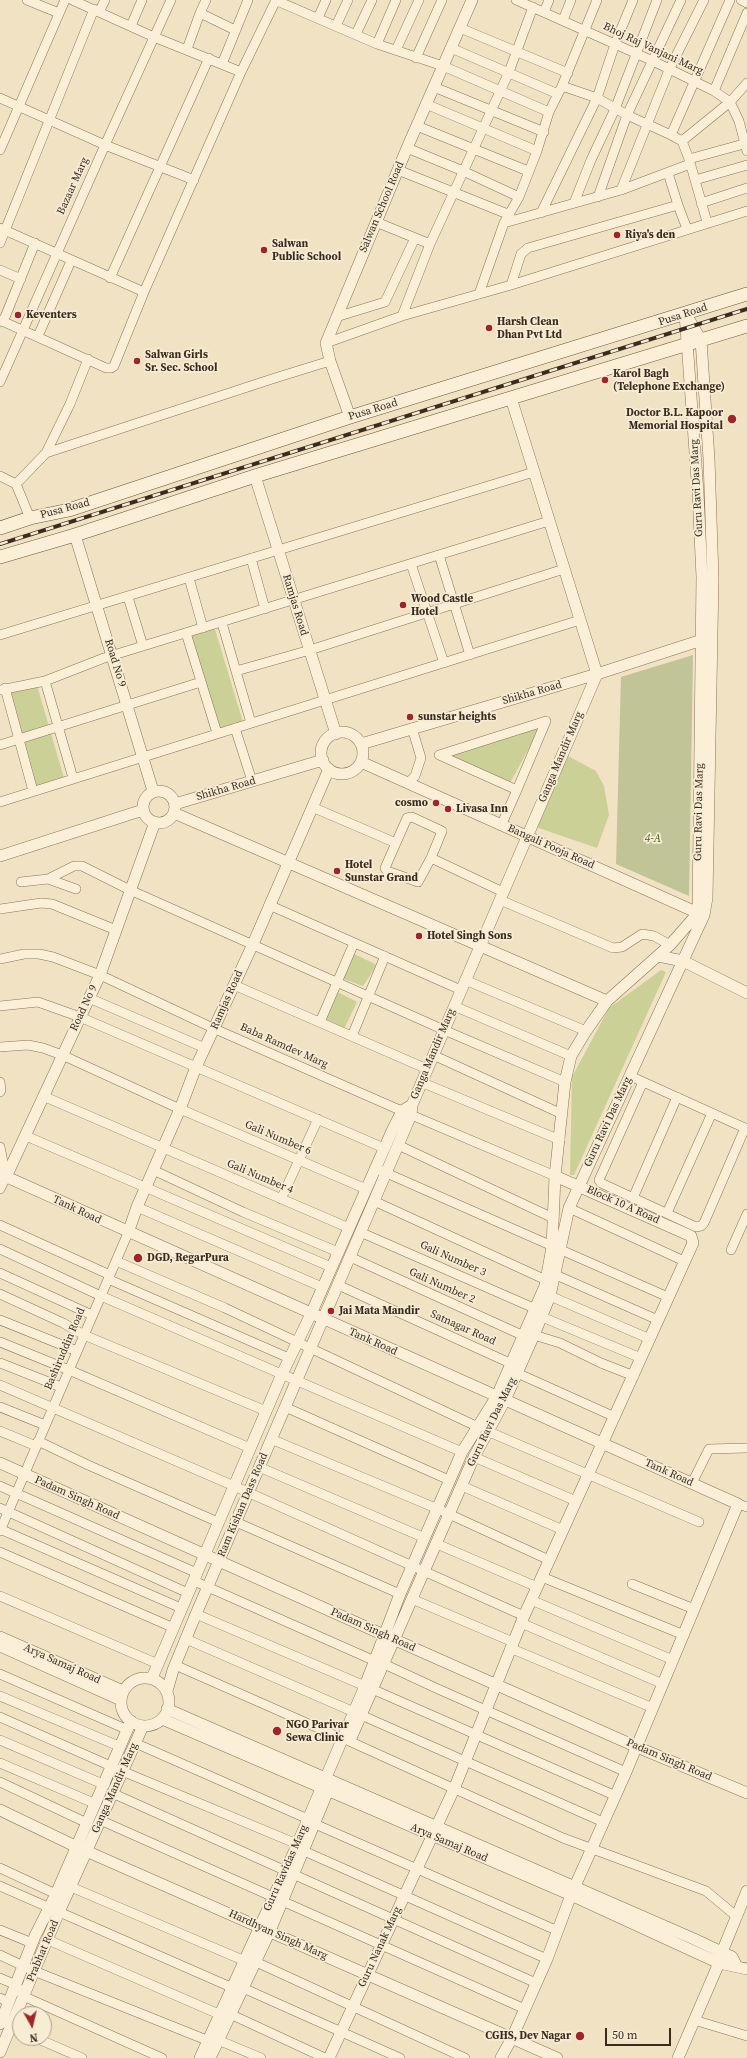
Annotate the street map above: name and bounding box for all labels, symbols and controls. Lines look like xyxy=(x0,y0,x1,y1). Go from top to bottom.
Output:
street label: Bhoj Raj Vanjani Marg xyxy=(601,20,705,78)
street label: Bazaar Marg xyxy=(54,155,92,217)
street label: Salwan School Road xyxy=(357,159,407,255)
place label: Riya's den xyxy=(625,228,675,242)
marker: Riya's den xyxy=(612,230,622,240)
place label: Salwan Public School xyxy=(272,237,341,263)
marker: Salwan Public School xyxy=(259,245,269,255)
street label: Pusa Road xyxy=(657,301,709,329)
place label: Keventers xyxy=(26,308,77,322)
marker: Keventers xyxy=(13,310,23,320)
place label: Harsh Clean Dhan Pvt Ltd xyxy=(497,315,562,341)
marker: Harsh Clean Dhan Pvt Ltd xyxy=(484,323,494,333)
place label: Salwan Girls Sr. Sec. School xyxy=(145,348,218,374)
marker: Salwan Girls Sr. Sec. School xyxy=(132,356,142,366)
place label: Karol Bagh (Telephone Exchange) xyxy=(613,367,725,393)
marker: Karol Bagh (Telephone Exchange) xyxy=(600,375,610,385)
street label: Pusa Road xyxy=(347,396,399,424)
place label: Doctor B.L. Kapoor Memorial Hospital xyxy=(626,406,723,432)
marker: Doctor B.L. Kapoor Memorial Hospital xyxy=(726,413,738,425)
street label: Guru Ravi Das Marg xyxy=(688,439,706,537)
street label: Pusa Road xyxy=(39,496,91,522)
street label: Ramjas Road xyxy=(279,573,311,637)
place label: Wood Castle Hotel xyxy=(411,592,473,618)
marker: Wood Castle Hotel xyxy=(398,600,408,610)
street label: Road No 9 xyxy=(101,637,129,689)
street label: Shikha Road xyxy=(501,678,563,708)
place label: sunstar heights xyxy=(418,710,496,724)
street label: Ganga Mandir Marg xyxy=(536,710,586,804)
marker: sunstar heights xyxy=(405,712,415,722)
street label: Guru Ravi Das Marg xyxy=(692,763,706,861)
street label: Shikha Road xyxy=(195,774,257,804)
place label: cosmo xyxy=(395,796,428,810)
marker: cosmo xyxy=(431,798,441,808)
place label: Livasa Inn xyxy=(456,802,508,816)
marker: Livasa Inn xyxy=(443,804,453,814)
street label: Bangali Pooja Road xyxy=(505,822,597,872)
park label: 4-A xyxy=(645,832,661,846)
place label: Hotel Sunstar Grand xyxy=(345,858,418,884)
marker: Hotel Sunstar Grand xyxy=(332,866,342,876)
place label: Hotel Singh Sons xyxy=(427,929,512,943)
marker: Hotel Singh Sons xyxy=(414,931,424,941)
street label: Ramjas Road xyxy=(208,968,246,1032)
street label: Road No 9 xyxy=(68,983,100,1033)
street label: Ganga Mandir Marg xyxy=(408,1007,458,1101)
street label: Baba Ramdev Marg xyxy=(238,1021,330,1071)
street label: Guru Ravi Das Marg xyxy=(581,1075,635,1169)
street label: Gali Number 6 xyxy=(243,1118,313,1158)
street label: Gali Number 4 xyxy=(225,1157,295,1197)
street label: Block 10 A Road xyxy=(585,1183,661,1227)
street label: Tank Road xyxy=(51,1193,103,1227)
street label: Gali Number 3 xyxy=(418,1239,488,1279)
place label: DGD, RegarPura xyxy=(147,1251,229,1265)
marker: DGD, RegarPura xyxy=(132,1252,144,1264)
street label: Gali Number 2 xyxy=(407,1266,477,1306)
place label: Jai Mata Mandir xyxy=(339,1304,420,1318)
street label: Bashiruddin Road xyxy=(42,1306,88,1392)
marker: Jai Mata Mandir xyxy=(326,1306,336,1316)
street label: Satnagar Road xyxy=(428,1308,498,1348)
street label: Tank Road xyxy=(347,1325,399,1359)
street label: Guru Ravi Das Marg xyxy=(465,1375,519,1469)
street label: Ram Kishan Dass Road xyxy=(215,1451,271,1559)
street label: Tank Road xyxy=(643,1456,695,1490)
street label: Padam Singh Road xyxy=(33,1473,121,1523)
street label: Padam Singh Road xyxy=(329,1605,417,1655)
street label: Arya Samaj Road xyxy=(21,1641,103,1687)
place label: NGO Parivar Sewa Clinic xyxy=(286,1718,349,1744)
marker: NGO Parivar Sewa Clinic xyxy=(271,1725,283,1737)
street label: Padam Singh Road xyxy=(624,1736,714,1784)
street label: Ganga Mandir Marg xyxy=(89,1741,141,1835)
street label: Arya Samaj Road xyxy=(408,1821,490,1865)
street label: Guru Ravidas Marg xyxy=(261,1823,311,1913)
street label: Guru Nanak Marg xyxy=(356,1905,404,1989)
street label: Hardhyan Singh Marg xyxy=(226,1907,330,1963)
street label: Prabhat Road xyxy=(24,1918,62,1984)
north arrow xyxy=(12,2006,52,2046)
scale bar xyxy=(607,2020,673,2046)
text: 50 m xyxy=(612,2027,638,2043)
text: N xyxy=(29,2029,39,2045)
place label: CGHS, Dev Nagar xyxy=(485,2029,571,2043)
marker: CGHS, Dev Nagar xyxy=(574,2030,586,2042)

